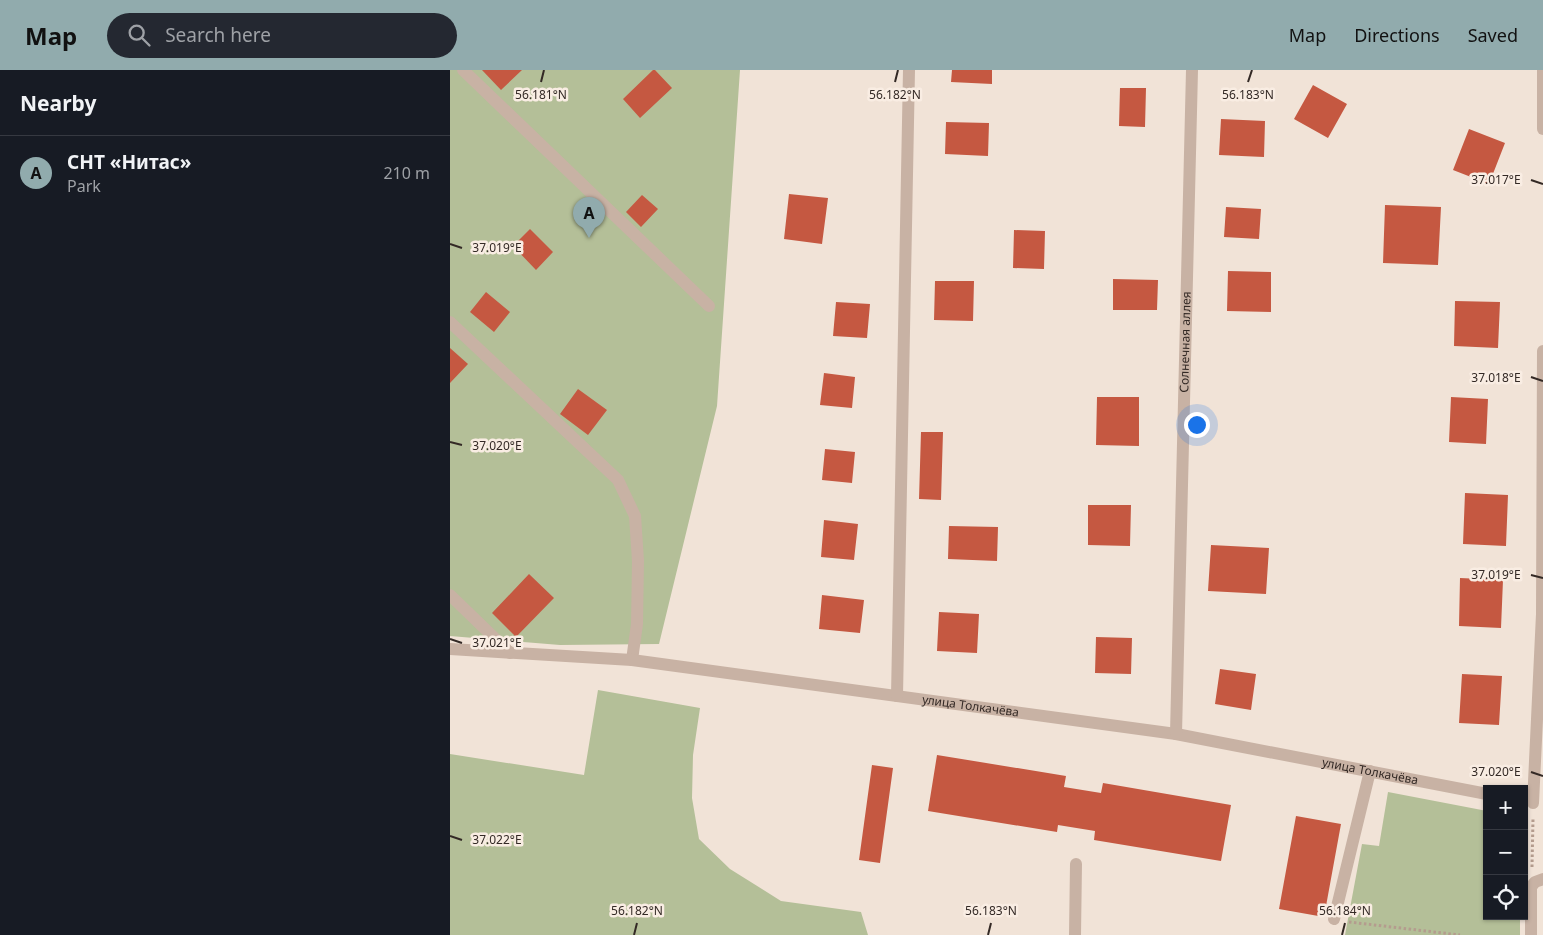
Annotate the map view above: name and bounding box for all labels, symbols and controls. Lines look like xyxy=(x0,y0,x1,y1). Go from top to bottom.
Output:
search box xyxy=(107,13,457,58)
text: Map xyxy=(25,19,77,52)
icon: search xyxy=(125,21,153,49)
text: Search here xyxy=(165,22,271,48)
text: Map xyxy=(1289,23,1326,47)
text: Directions xyxy=(1354,23,1440,47)
text: Saved xyxy=(1468,23,1518,47)
text: 56.181°N xyxy=(515,86,567,103)
text: 56.182°N xyxy=(869,86,921,103)
text: 56.183°N xyxy=(1222,86,1274,103)
text: Nearby xyxy=(20,89,96,117)
text: СНТ «Нитас» xyxy=(67,149,191,175)
text: A xyxy=(30,162,42,184)
text: 210 m xyxy=(383,162,430,184)
text: 37.017°E xyxy=(1471,171,1521,188)
text: Park xyxy=(67,175,101,197)
pin: A xyxy=(573,197,605,238)
text: 37.019°E xyxy=(472,239,522,256)
street label: Солнечная аллея xyxy=(1175,291,1195,393)
text: 37.018°E xyxy=(1471,369,1521,386)
your location xyxy=(1184,412,1210,438)
text: 37.020°E xyxy=(472,437,522,454)
text: 37.019°E xyxy=(1471,566,1521,583)
text: 37.021°E xyxy=(472,634,522,651)
street label: улица Толкачёва xyxy=(921,691,1020,721)
street label: улица Толкачёва xyxy=(1321,753,1420,789)
text: 37.020°E xyxy=(1471,763,1521,780)
map controls xyxy=(1483,785,1528,920)
button: + xyxy=(1483,785,1528,830)
button: − xyxy=(1483,830,1528,875)
text: 37.022°E xyxy=(472,831,522,848)
button: locate xyxy=(1483,875,1528,920)
text: 56.182°N xyxy=(611,902,663,919)
text: 56.183°N xyxy=(965,902,1017,919)
text: 56.184°N xyxy=(1319,902,1371,919)

